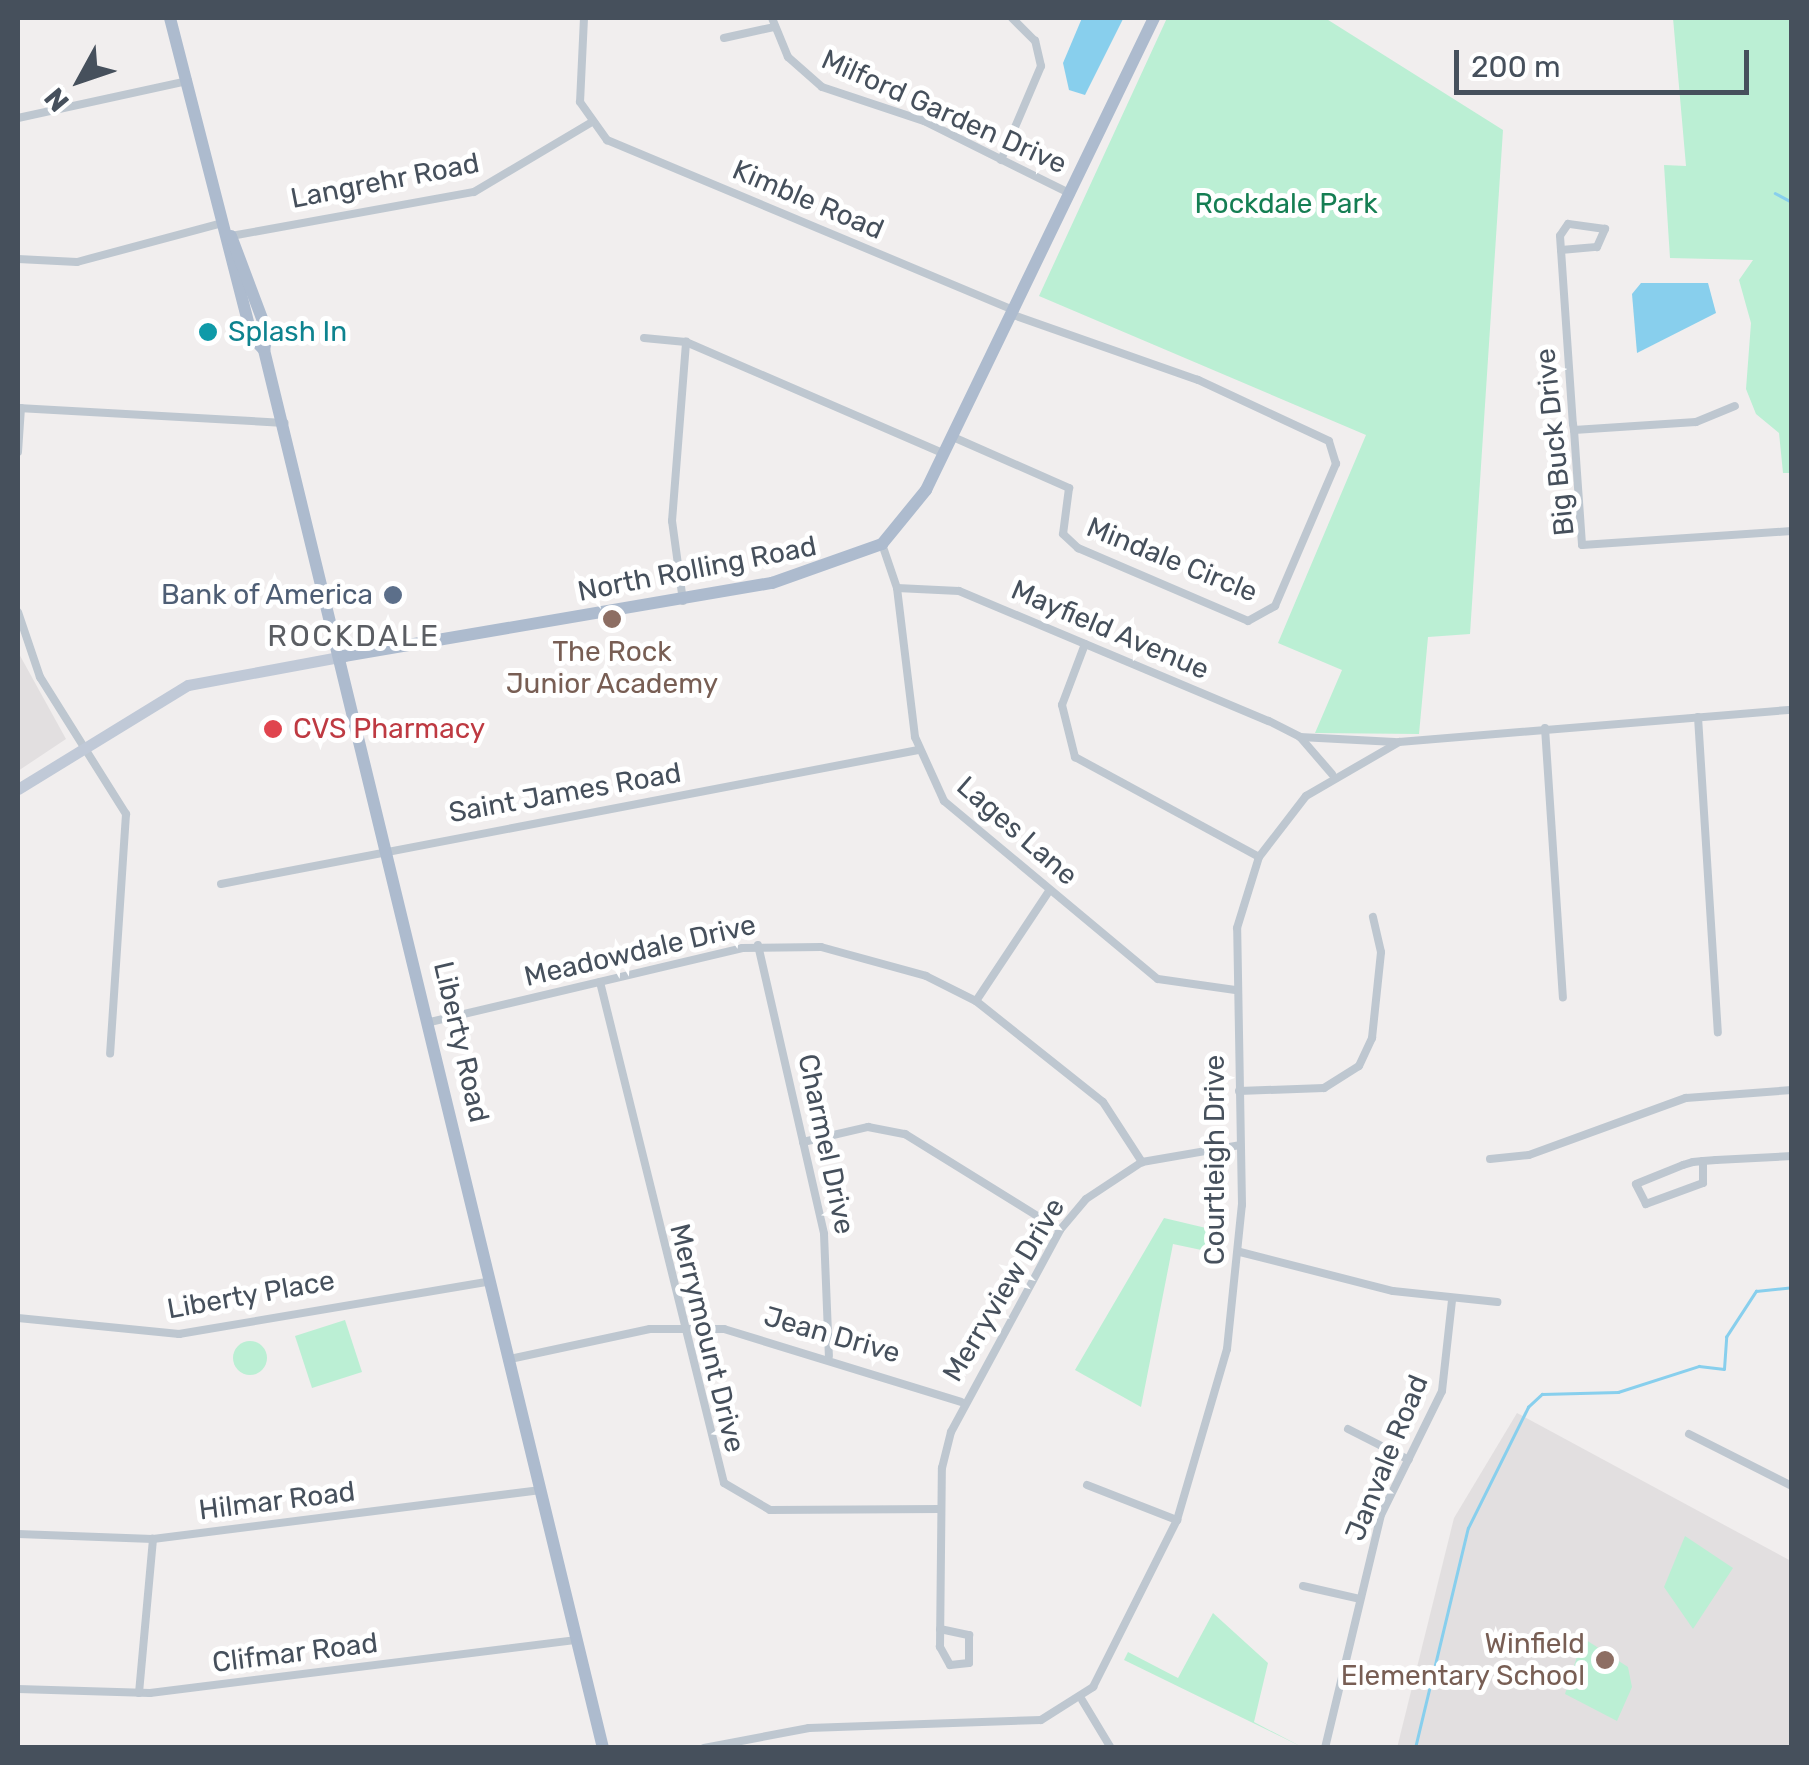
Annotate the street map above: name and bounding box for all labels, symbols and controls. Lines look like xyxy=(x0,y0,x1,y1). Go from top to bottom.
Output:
north arrow xyxy=(30,30,130,130)
scale bar xyxy=(1459,30,1754,92)
street label: Milford Garden Drive xyxy=(816,43,1072,181)
text: 200 m xyxy=(1471,49,1561,85)
text: N xyxy=(38,81,76,118)
street label: Langrehr Road xyxy=(288,146,482,216)
street label: Kimble Road xyxy=(727,153,889,247)
park label: Rockdale Park xyxy=(1194,187,1378,221)
place label: Splash In xyxy=(228,315,347,349)
marker: Splash In xyxy=(197,321,219,343)
street label: Big Buck Drive xyxy=(1528,346,1582,538)
street label: Mindale Circle xyxy=(1082,510,1262,610)
street label: North Rolling Road xyxy=(575,529,819,609)
street label: Mayfield Avenue xyxy=(1006,573,1214,687)
place label: Bank of America xyxy=(159,578,373,612)
marker: Bank of America xyxy=(382,584,404,606)
marker: The Rock Junior Academy xyxy=(601,608,623,630)
district label: ROCKDALE xyxy=(267,618,441,654)
place label: The Rock Junior Academy xyxy=(505,635,719,701)
place label: CVS Pharmacy xyxy=(293,712,485,746)
marker: CVS Pharmacy xyxy=(262,718,284,740)
street label: Saint James Road xyxy=(446,756,684,830)
street label: Lages Lane xyxy=(950,770,1084,892)
street label: Meadowdale Drive xyxy=(521,908,759,994)
street label: Liberty Road xyxy=(426,958,496,1126)
street label: Charmel Drive xyxy=(791,1051,861,1237)
street label: Courtleigh Drive xyxy=(1198,1055,1232,1265)
street label: Merryview Drive xyxy=(936,1192,1072,1388)
street label: Merrymount Drive xyxy=(662,1220,752,1456)
street label: Liberty Place xyxy=(164,1264,338,1326)
street label: Jean Drive xyxy=(760,1300,904,1370)
street label: Janvale Road xyxy=(1339,1370,1435,1546)
street label: Hilmar Road xyxy=(197,1475,357,1527)
street label: Clifmar Road xyxy=(210,1626,380,1680)
place label: Winfield Elementary School xyxy=(1340,1627,1585,1693)
marker: Winfield Elementary School xyxy=(1594,1649,1616,1671)

